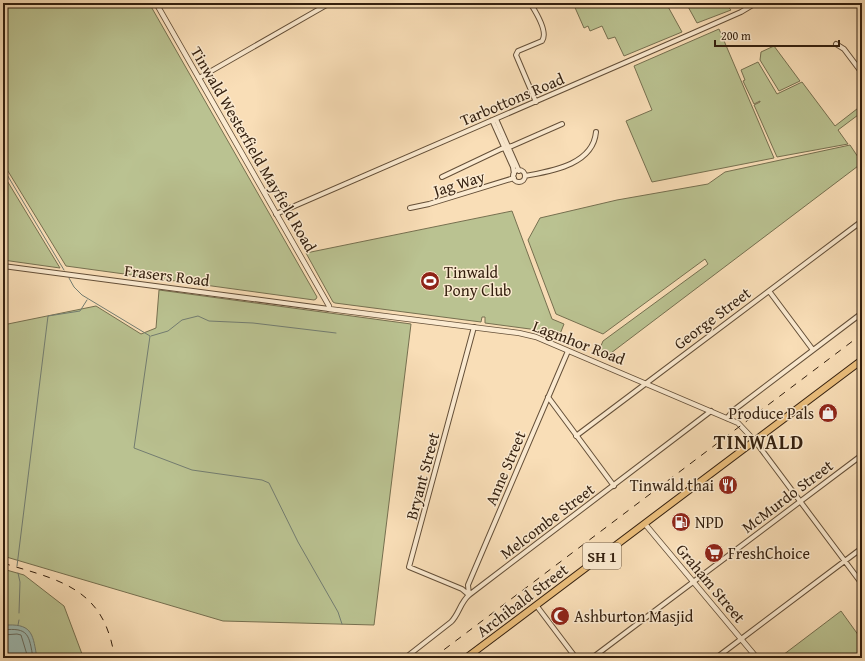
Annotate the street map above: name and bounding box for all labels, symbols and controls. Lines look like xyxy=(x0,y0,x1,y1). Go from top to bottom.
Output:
scale bar xyxy=(715,22,839,48)
text: 200 m xyxy=(721,27,751,44)
street label: Tinwald Westerfield Mayfield Road xyxy=(185,42,323,257)
street label: Tarbottons Road xyxy=(456,66,568,132)
street label: Jag Way xyxy=(428,164,488,203)
street label: Frasers Road xyxy=(123,258,211,292)
place label: Tinwald Pony Club xyxy=(444,260,511,302)
sports icon: Tinwald Pony Club xyxy=(419,270,441,292)
street label: George Street xyxy=(668,281,756,355)
street label: Lagmhor Road xyxy=(529,313,629,371)
place label: Produce Pals xyxy=(729,401,814,425)
shop icon: Produce Pals xyxy=(817,402,839,424)
street label: Anne Street xyxy=(478,427,532,509)
district label: TINWALD xyxy=(714,427,804,456)
street label: Bryant Street xyxy=(399,429,445,522)
street label: McMurdo Street xyxy=(736,453,838,538)
place label: Tinwald thai xyxy=(630,473,715,497)
restaurant icon: Tinwald thai xyxy=(717,474,739,496)
street label: Melcombe Street xyxy=(495,477,600,565)
place label: NPD xyxy=(695,510,724,534)
fuel station icon: NPD xyxy=(670,511,692,533)
street label: Graham Street xyxy=(671,538,752,628)
place label: FreshChoice xyxy=(728,541,810,565)
supermarket icon: FreshChoice xyxy=(703,542,725,564)
road number: SH 1 xyxy=(583,543,621,569)
street label: Archibald Street xyxy=(471,557,573,642)
place label: Ashburton Masjid xyxy=(574,604,694,628)
mosque icon: Ashburton Masjid xyxy=(549,605,571,627)

